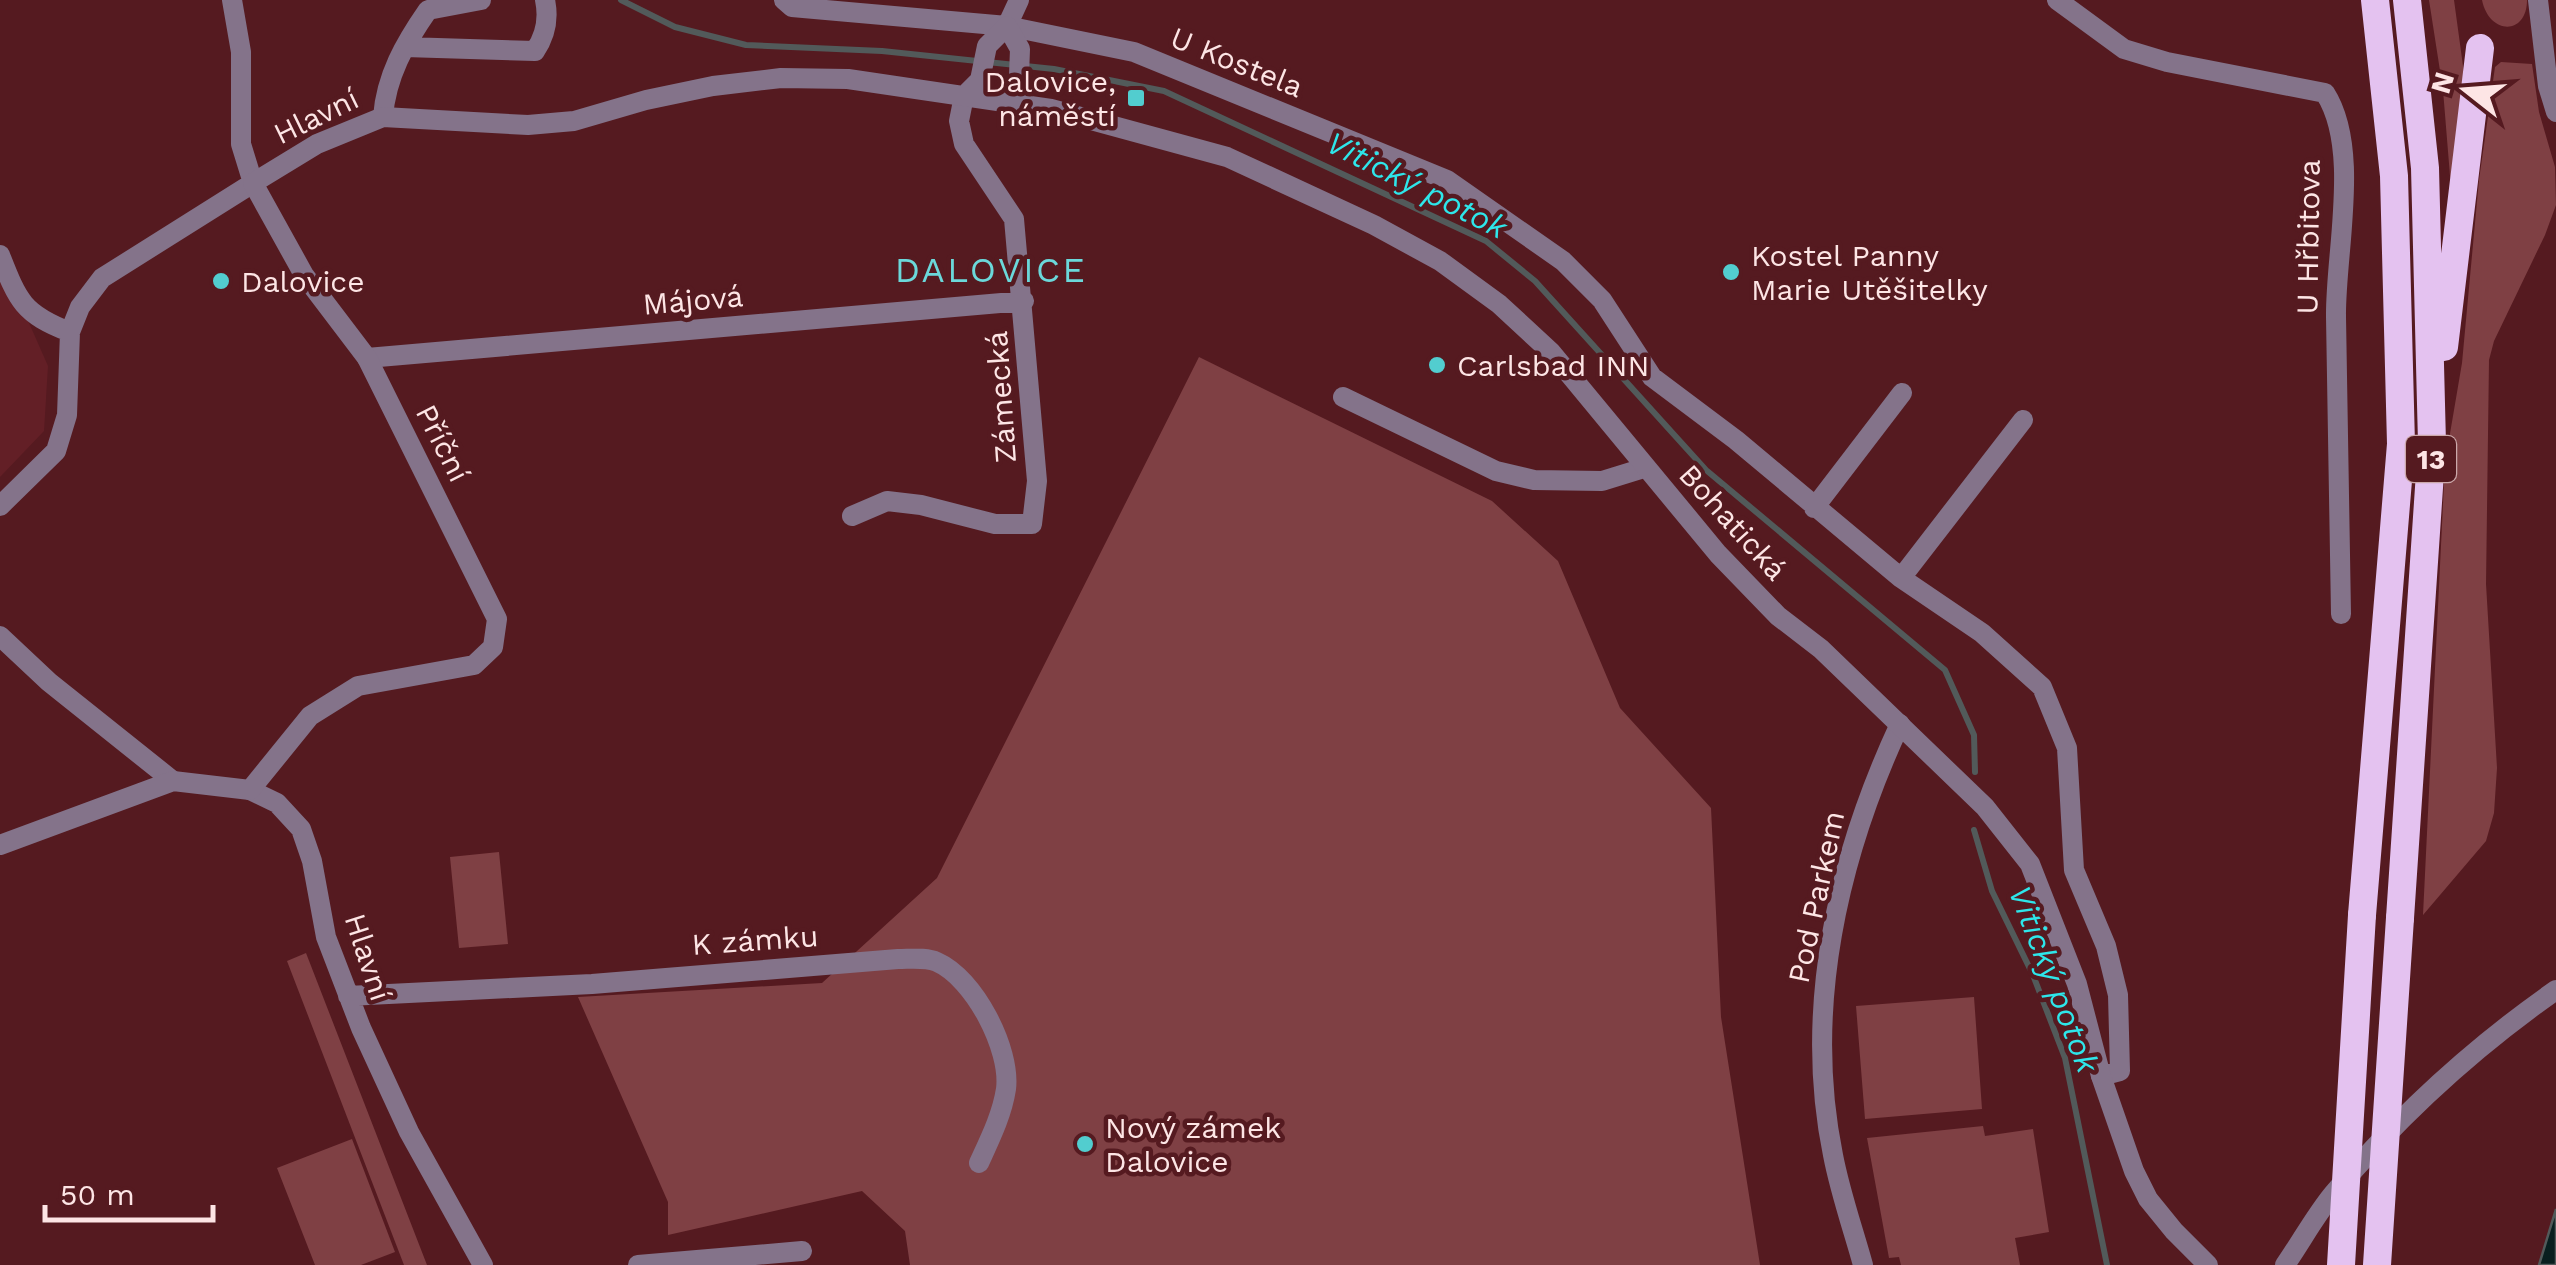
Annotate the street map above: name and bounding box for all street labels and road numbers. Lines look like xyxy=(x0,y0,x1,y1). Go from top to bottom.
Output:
street label: U Kostela xyxy=(1166,20,1308,104)
street label: Hlavní xyxy=(268,81,364,151)
street label: U Hřbitova xyxy=(2289,159,2327,315)
street label: Májová xyxy=(641,278,745,322)
street label: Zámecká xyxy=(979,330,1023,464)
street label: Příční xyxy=(409,399,477,487)
road number: 13 xyxy=(2406,436,2456,482)
street label: Bohatická xyxy=(1672,457,1794,587)
street label: Pod Parkem xyxy=(1781,808,1851,986)
street label: Hlavní xyxy=(338,909,398,1005)
street label: K zámku xyxy=(691,918,819,962)

